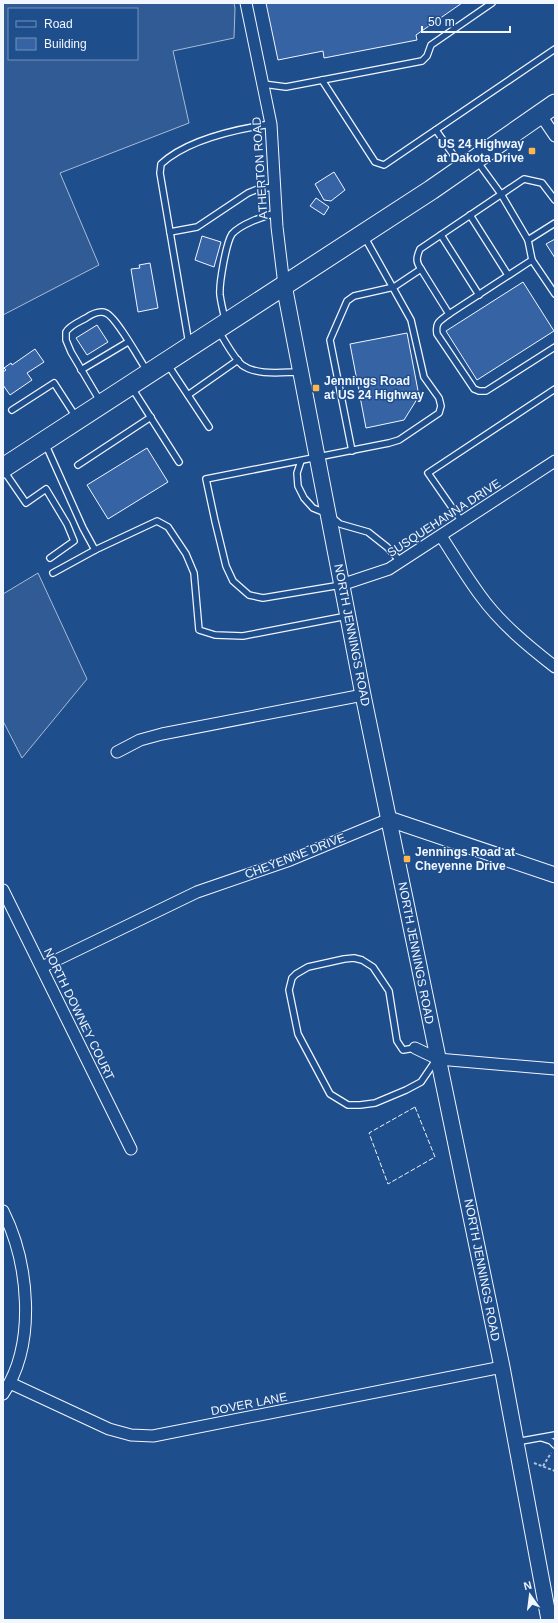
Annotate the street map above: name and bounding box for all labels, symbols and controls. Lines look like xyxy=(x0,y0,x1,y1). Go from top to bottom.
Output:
legend xyxy=(8,8,138,60)
scale bar xyxy=(422,8,510,34)
text: 50 m xyxy=(428,15,455,29)
text: Road xyxy=(44,17,73,31)
text: Building xyxy=(44,37,87,51)
street label: ATHERTON ROAD xyxy=(249,116,271,220)
place label: US 24 Highway at Dakota Drive xyxy=(437,137,524,165)
marker: US 24 Highway at Dakota Drive xyxy=(527,146,537,156)
place label: Jennings Road at US 24 Highway xyxy=(324,374,424,402)
marker: Jennings Road at US 24 Highway xyxy=(311,383,321,393)
street label: SUSQUEHANNA DRIVE xyxy=(385,476,503,560)
street label: NORTH JENNINGS ROAD xyxy=(331,563,373,708)
street label: CHEYENNE DRIVE xyxy=(243,830,347,882)
place label: Jennings Road at Cheyenne Drive xyxy=(415,845,515,873)
marker: Jennings Road at Cheyenne Drive xyxy=(402,854,412,864)
street label: NORTH JENNINGS ROAD xyxy=(395,881,437,1026)
street label: NORTH DOWNEY COURT xyxy=(41,946,117,1083)
street label: NORTH JENNINGS ROAD xyxy=(461,1198,503,1343)
street label: DOVER LANE xyxy=(210,1390,288,1418)
north arrow xyxy=(510,1575,550,1615)
text: N xyxy=(522,1579,533,1592)

